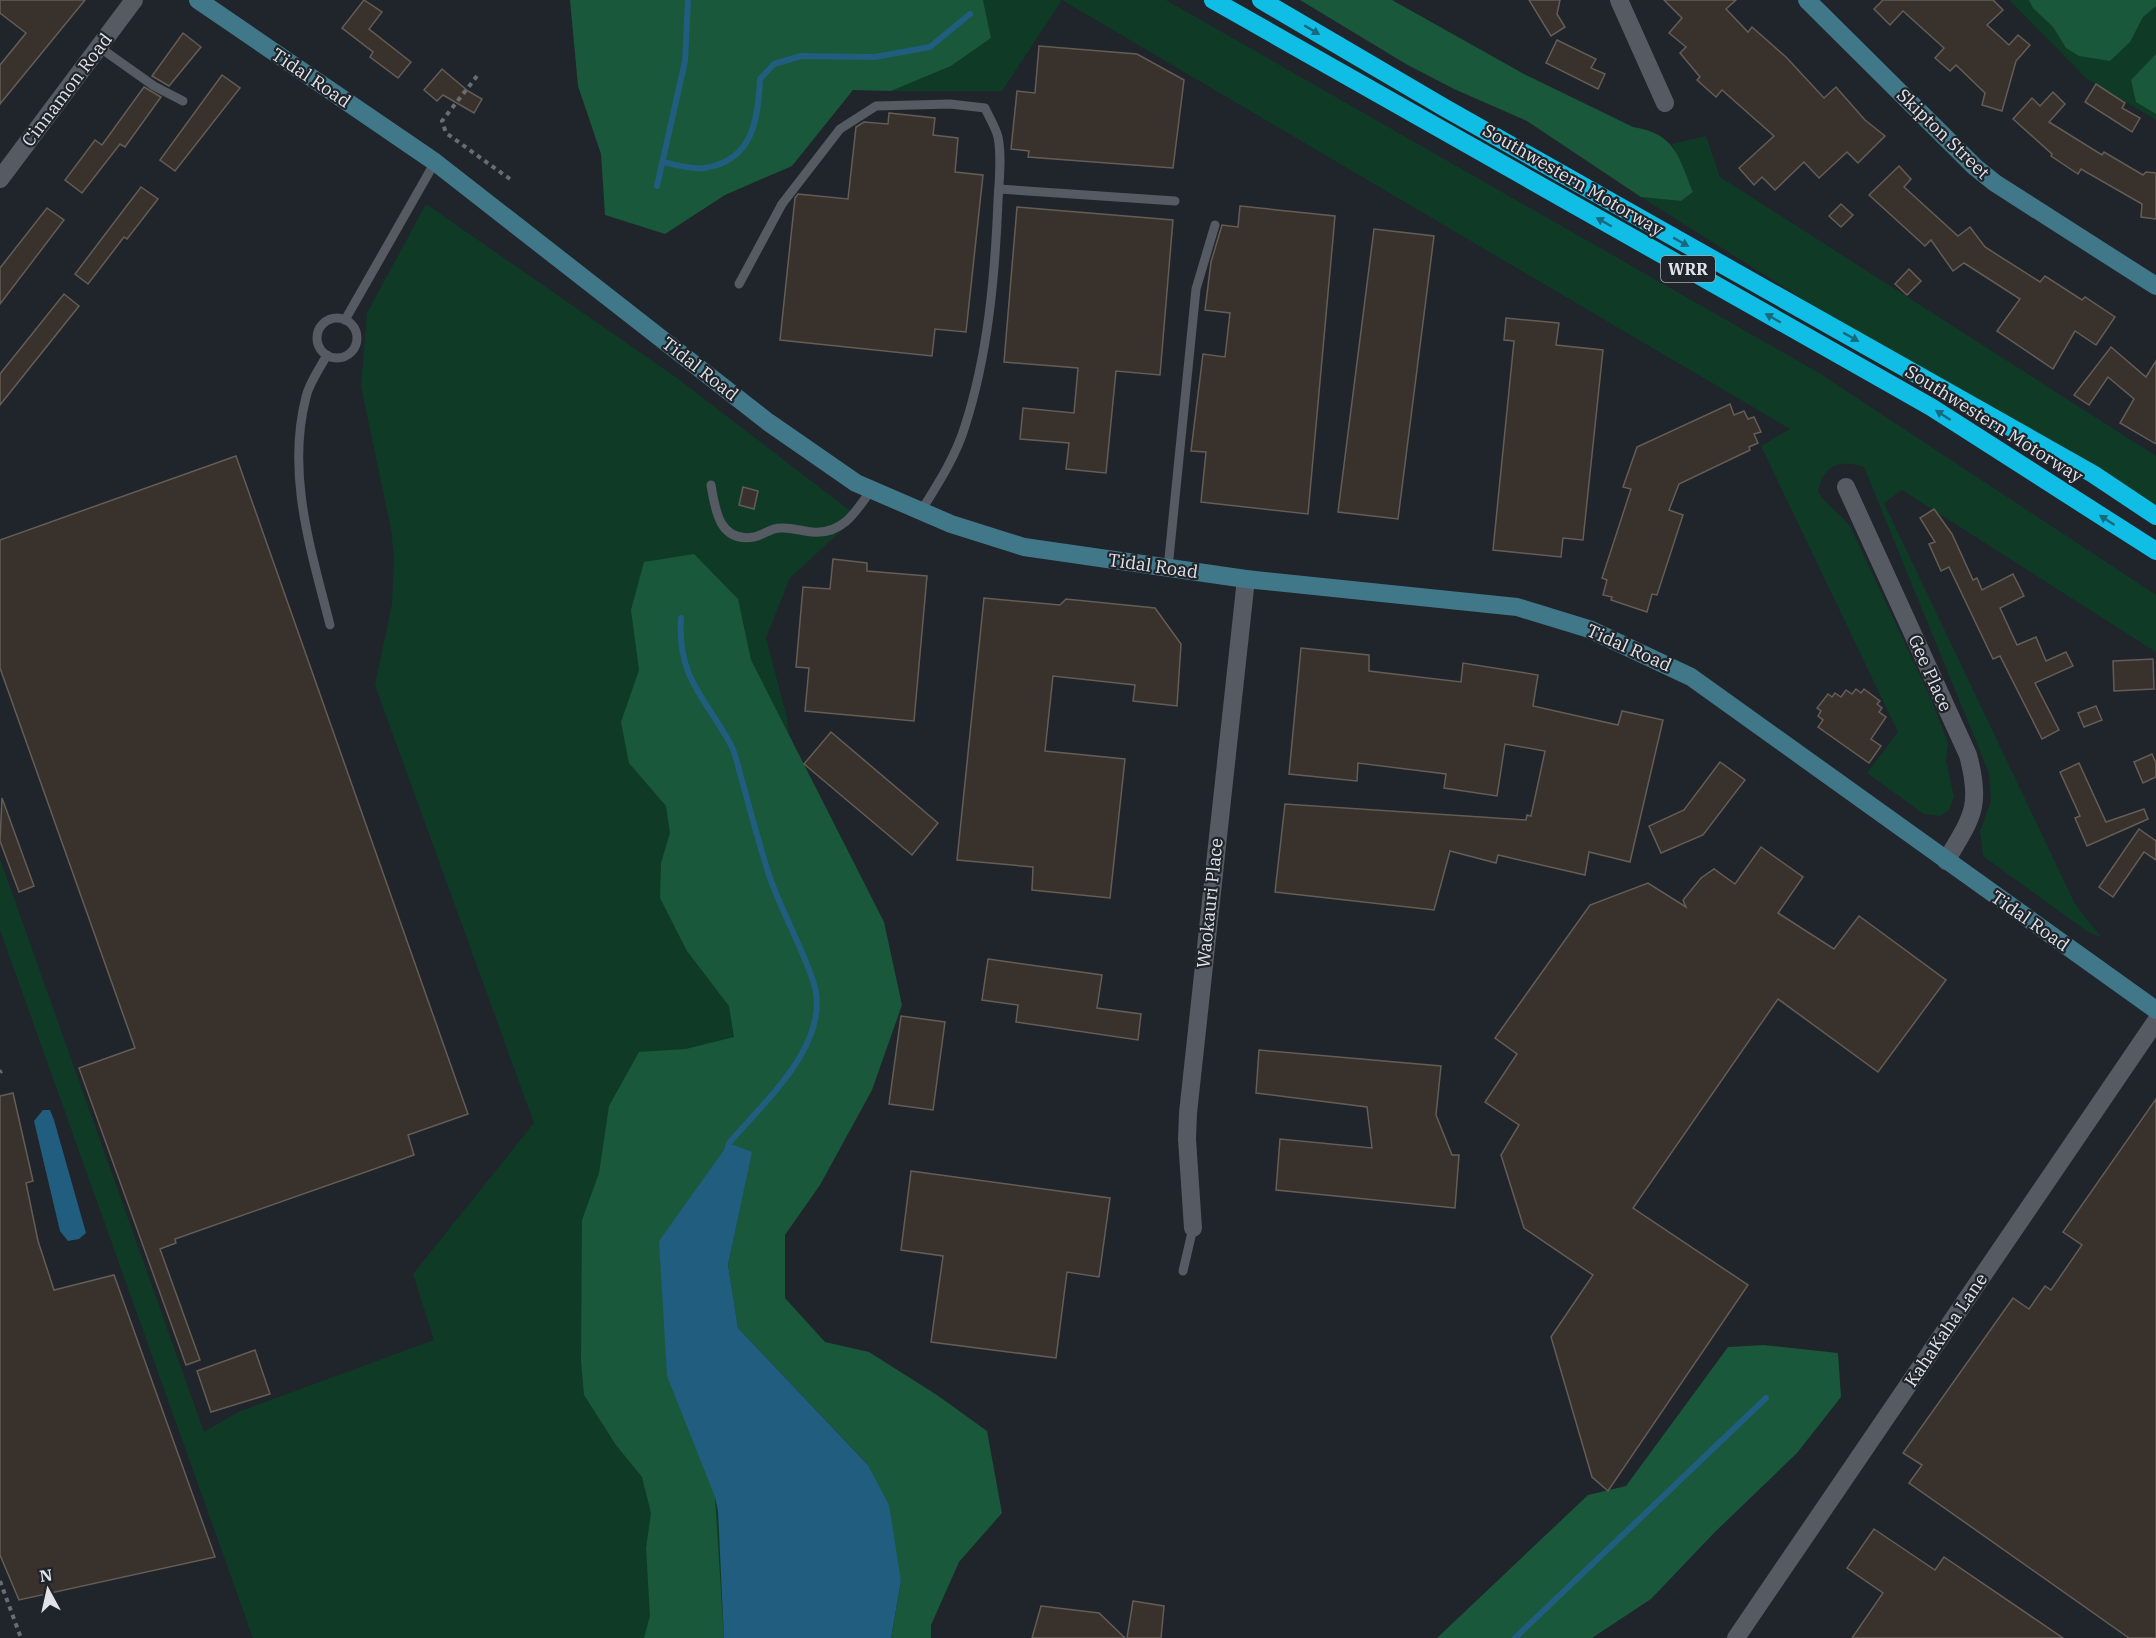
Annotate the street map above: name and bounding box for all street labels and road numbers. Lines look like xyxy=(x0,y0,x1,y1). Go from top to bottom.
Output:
street label: Cinnamon Road xyxy=(16,28,117,151)
street label: Tidal Road xyxy=(267,43,355,113)
street label: Skipton Street xyxy=(1892,83,1995,184)
street label: Southwestern Motorway xyxy=(1479,118,1668,241)
road number: WRR xyxy=(1661,256,1715,282)
street label: Tidal Road xyxy=(657,332,743,406)
street label: Southwestern Motorway xyxy=(1901,359,2088,488)
street label: Tidal Road xyxy=(1107,548,1200,583)
street label: Tidal Road xyxy=(1583,619,1675,677)
street label: Gee Place xyxy=(1903,631,1958,715)
street label: Waokauri Place xyxy=(1191,837,1228,969)
street label: Tidal Road xyxy=(1987,885,2074,956)
street label: KahaKaha Lane xyxy=(1899,1268,1992,1391)

